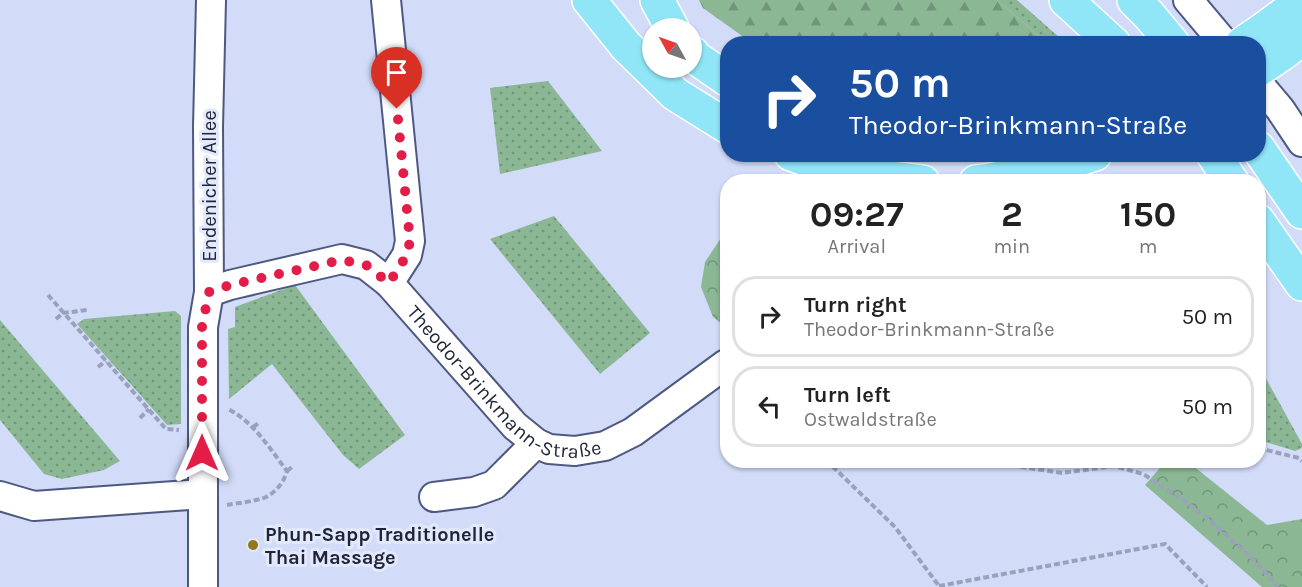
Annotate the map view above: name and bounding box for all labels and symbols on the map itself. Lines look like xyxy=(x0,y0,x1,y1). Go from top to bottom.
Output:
north arrow xyxy=(642,18,702,78)
pin xyxy=(371,47,422,109)
street label: Endenicher Allee xyxy=(198,110,221,262)
street label: Theodor-Brinkmann-Straße xyxy=(403,301,603,463)
position arrow xyxy=(170,421,234,485)
place label: Phun-Sapp Traditionelle Thai Massage xyxy=(265,523,494,569)
marker: Phun-Sapp Traditionelle Thai Massage xyxy=(246,538,260,552)

